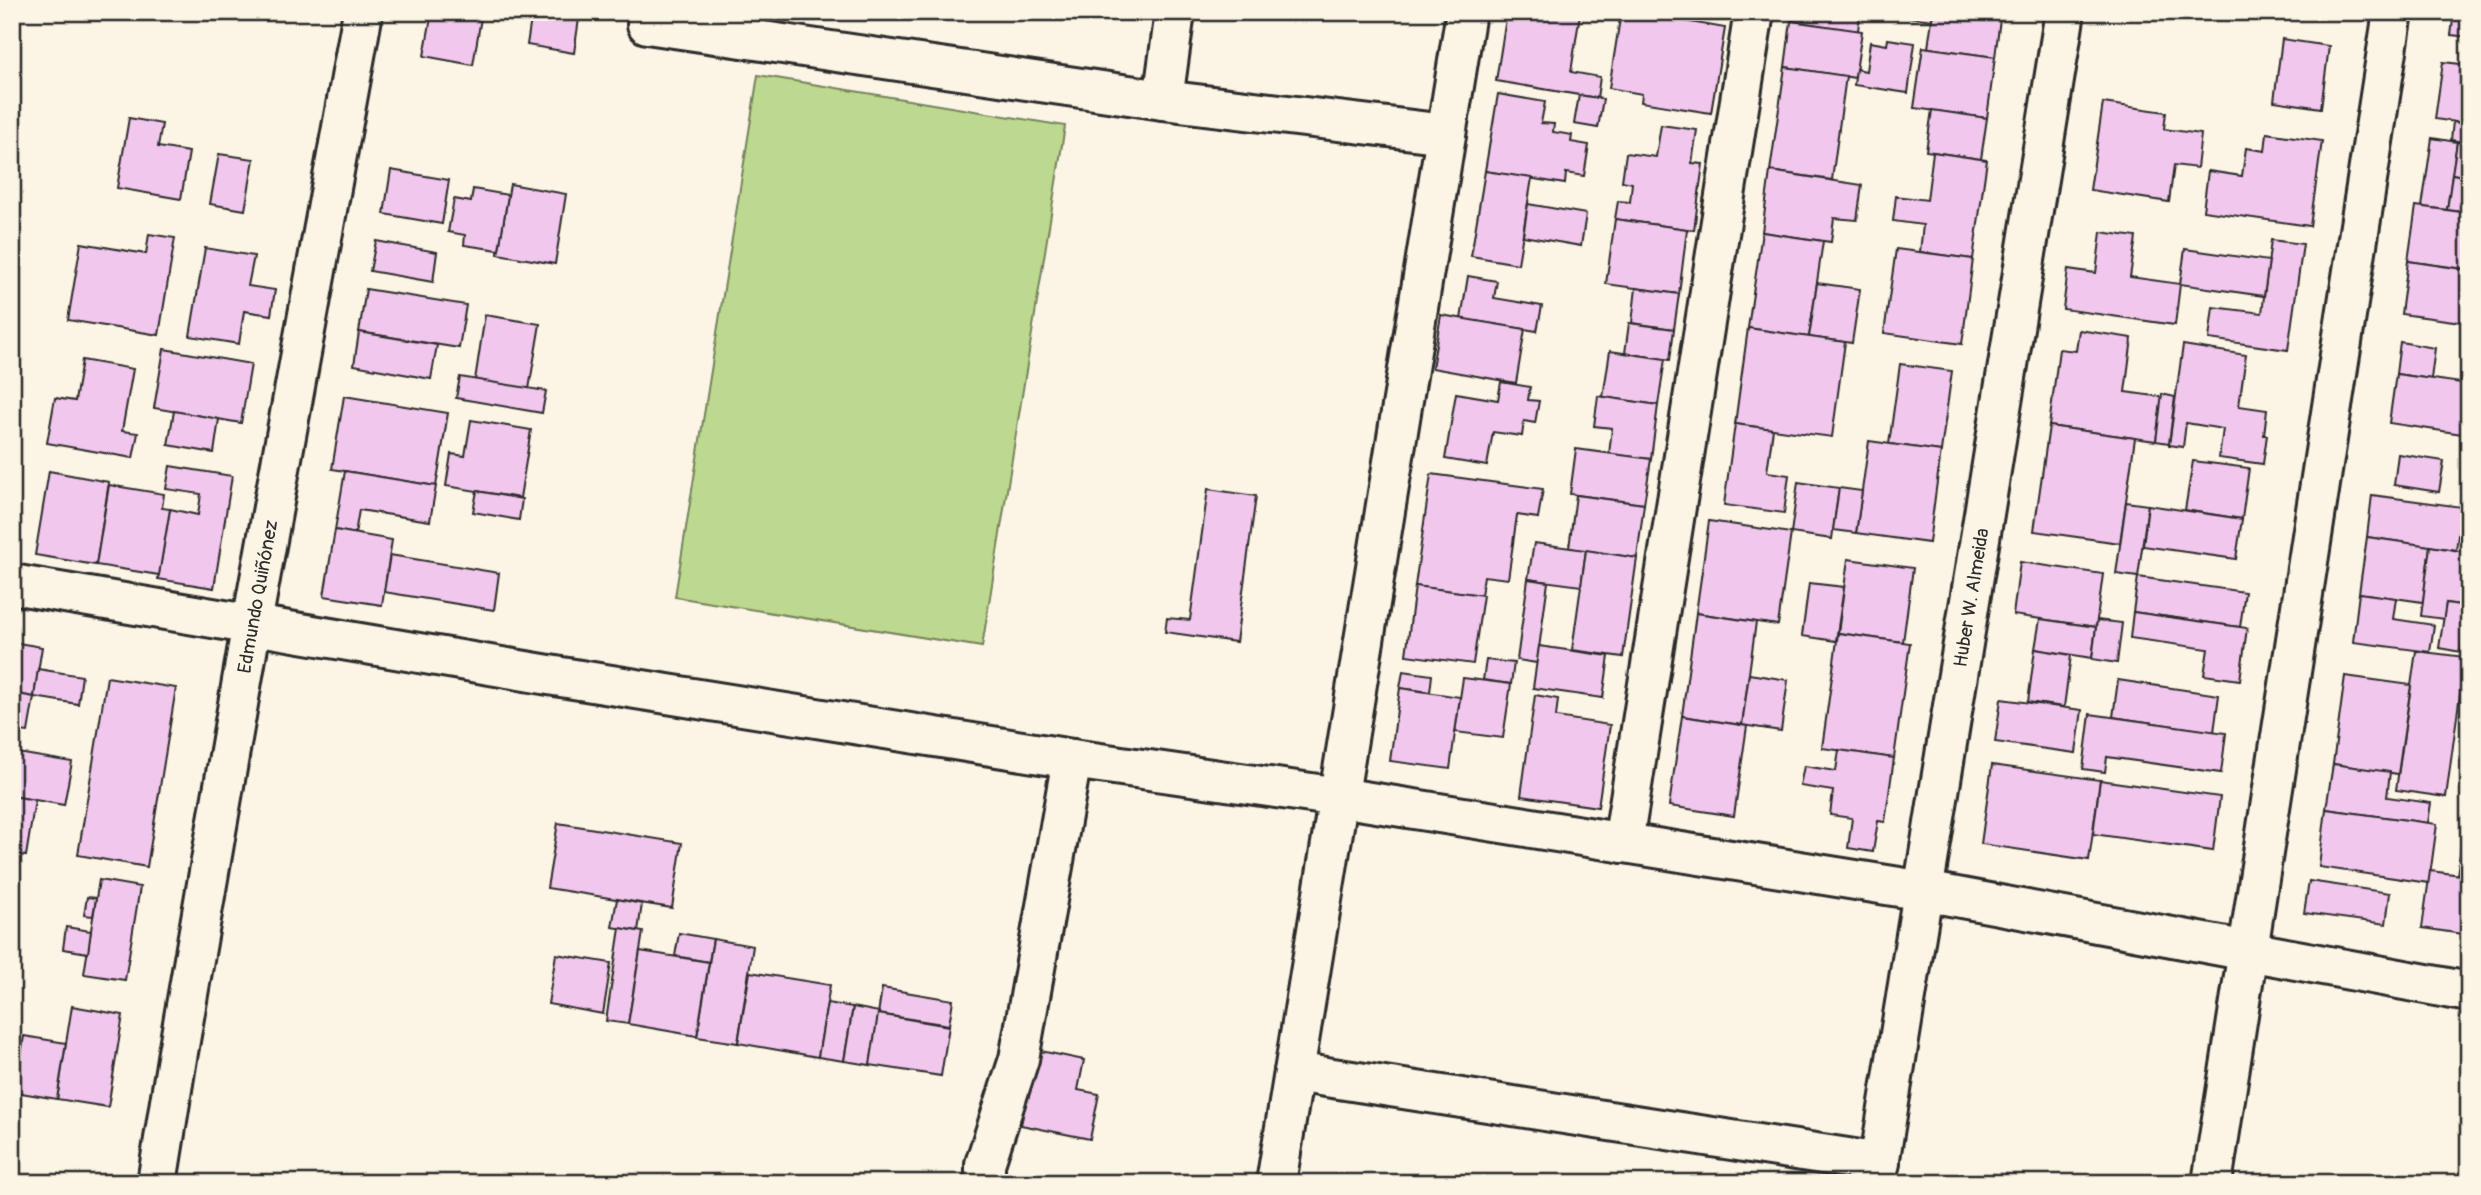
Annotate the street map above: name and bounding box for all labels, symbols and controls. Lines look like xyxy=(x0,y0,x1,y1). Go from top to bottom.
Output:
street label: Edmundo Quiñónez xyxy=(233,518,284,675)
street label: Huber W. Almeida xyxy=(1948,526,1995,669)

